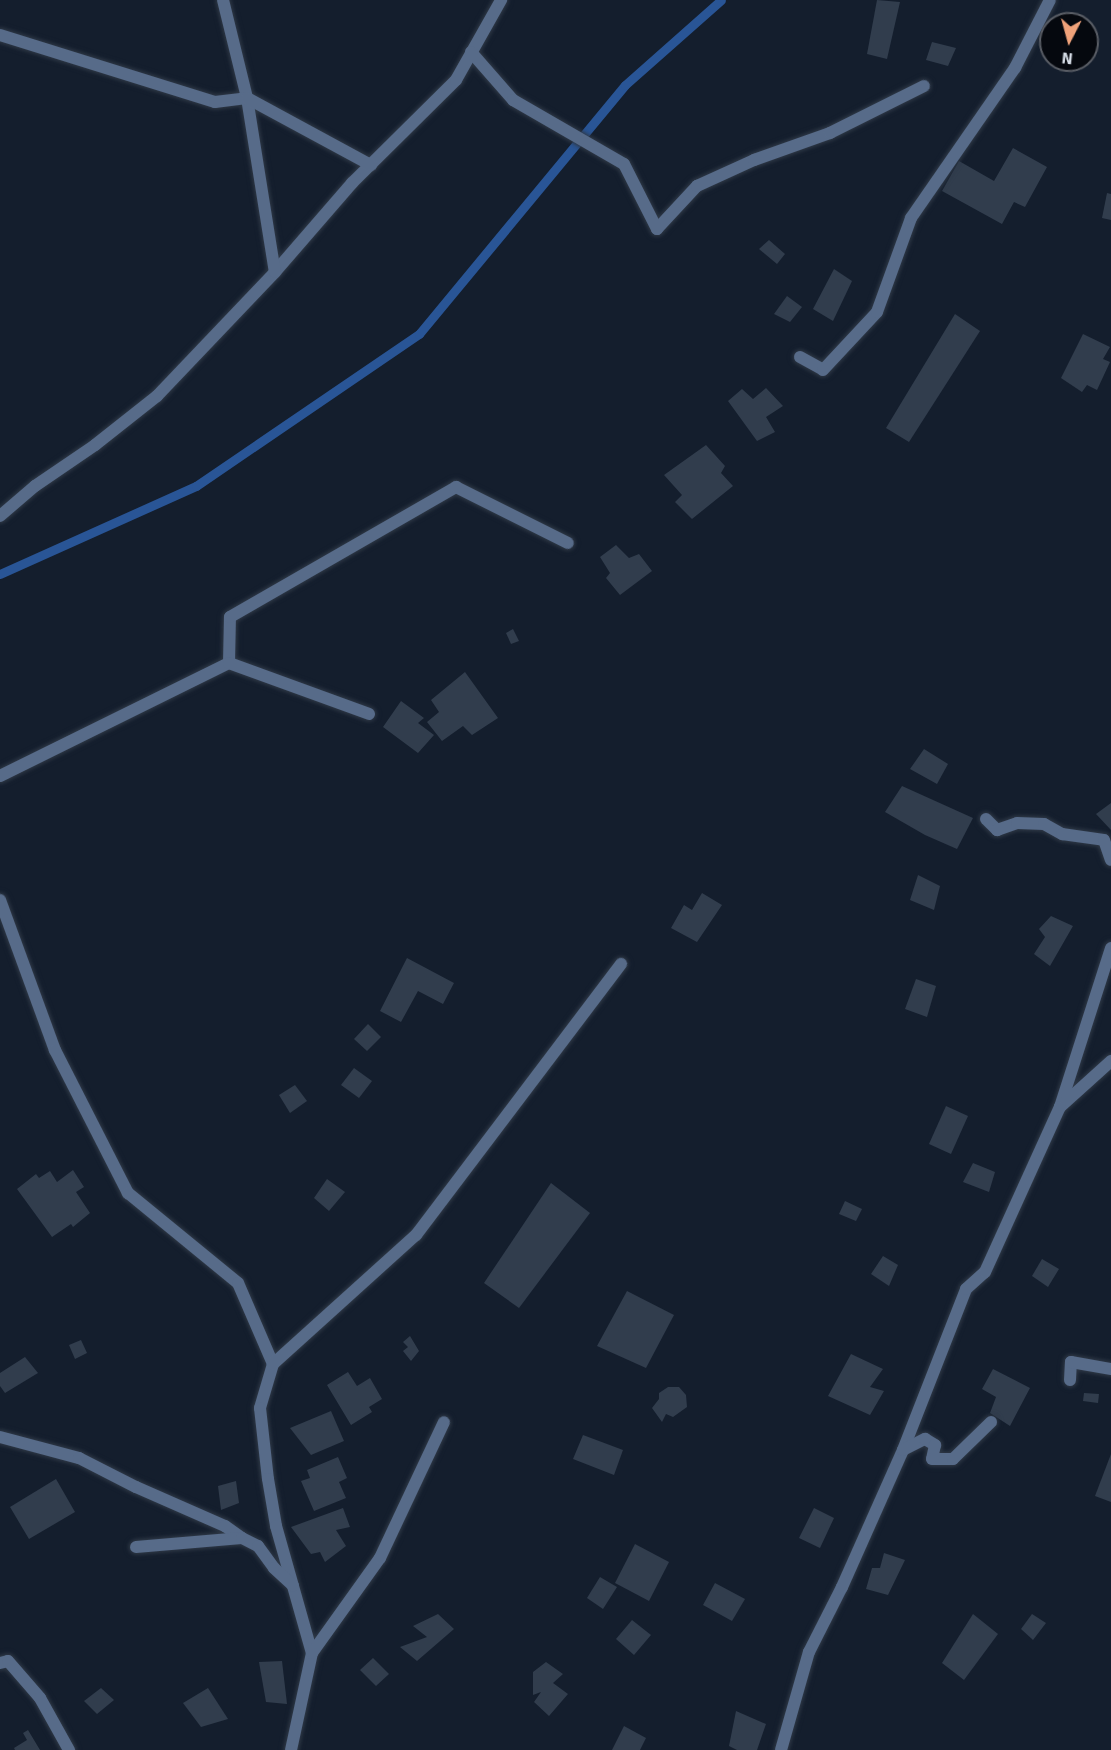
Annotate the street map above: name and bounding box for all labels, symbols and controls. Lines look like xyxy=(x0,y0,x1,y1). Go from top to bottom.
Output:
north arrow xyxy=(1039,12,1099,72)
text: N xyxy=(1061,47,1074,68)

